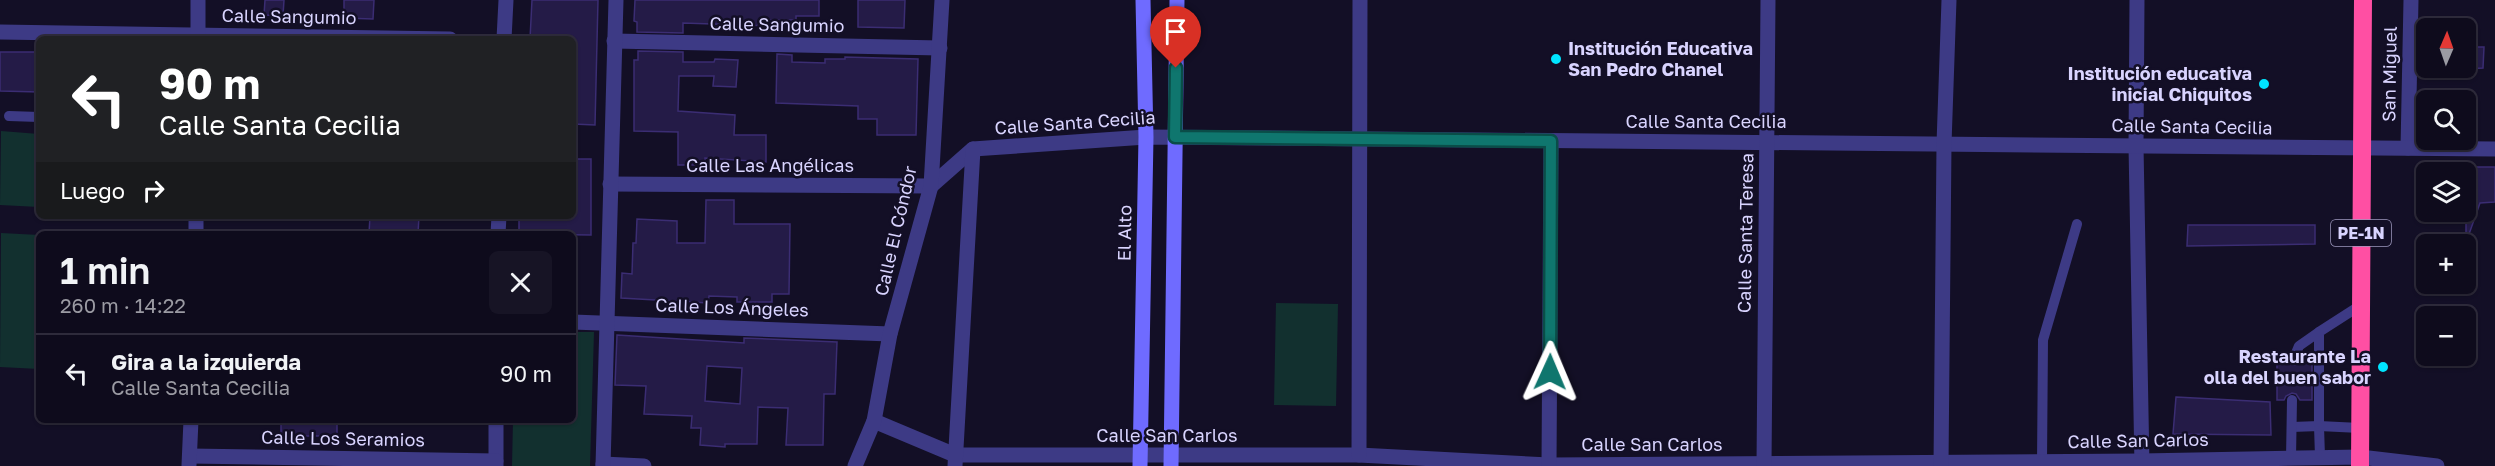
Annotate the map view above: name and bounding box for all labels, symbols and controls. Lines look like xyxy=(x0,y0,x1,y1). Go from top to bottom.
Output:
street label: Calle Sangumio xyxy=(221,4,357,28)
pin xyxy=(1150,6,1201,68)
street label: Calle Sangumio xyxy=(709,12,845,36)
icon: arrive xyxy=(1159,15,1192,48)
north arrow xyxy=(2416,18,2476,78)
map controls xyxy=(2416,18,2476,366)
street label: San Miguel xyxy=(2377,26,2401,122)
place label: Institución Educativa San Pedro Chanel xyxy=(1568,37,1753,80)
marker: Institución Educativa San Pedro Chanel xyxy=(1549,52,1563,66)
text: 90 m xyxy=(159,58,260,108)
icon: left xyxy=(60,60,138,138)
place label: Institución educativa inicial Chiquitos xyxy=(2068,62,2252,105)
marker: Institución educativa inicial Chiquitos xyxy=(2257,77,2271,91)
button: search xyxy=(2416,90,2476,150)
street label: Calle Santa Cecilia xyxy=(994,105,1156,139)
text: Calle Santa Cecilia xyxy=(159,109,401,141)
street label: Calle Santa Cecilia xyxy=(1625,110,1787,132)
street label: Calle Santa Cecilia xyxy=(2111,114,2273,138)
street label: Calle Santa Teresa xyxy=(1733,153,1757,313)
street label: Calle Las Angélicas xyxy=(686,154,854,176)
button: layers xyxy=(2416,162,2476,222)
street label: Calle El Cóndor xyxy=(869,164,921,298)
icon: right xyxy=(137,174,170,207)
text: Luego xyxy=(60,177,125,204)
street label: El Alto xyxy=(1113,205,1135,261)
road number: PE-1N xyxy=(2331,220,2391,246)
button: + xyxy=(2416,234,2476,294)
text: 1 min xyxy=(60,249,150,292)
button: close xyxy=(489,251,552,314)
text: 260 m · 14:22 xyxy=(60,293,186,317)
street label: Calle Los Ángeles xyxy=(655,293,809,321)
button: − xyxy=(2416,306,2476,366)
position arrow xyxy=(1518,340,1582,404)
place label: Restaurante La olla del buen sabor xyxy=(2204,345,2371,388)
text: Gira a la izquierda xyxy=(111,348,301,375)
icon: left xyxy=(60,357,93,390)
text: 90 m xyxy=(500,360,552,387)
marker: Restaurante La olla del buen sabor xyxy=(2376,360,2390,374)
text: Calle Santa Cecilia xyxy=(111,375,290,399)
street label: Calle San Carlos xyxy=(1096,424,1238,446)
street label: Calle Los Seramios xyxy=(261,426,425,450)
street label: Calle San Carlos xyxy=(2067,428,2209,452)
street label: Calle San Carlos xyxy=(1581,433,1723,455)

